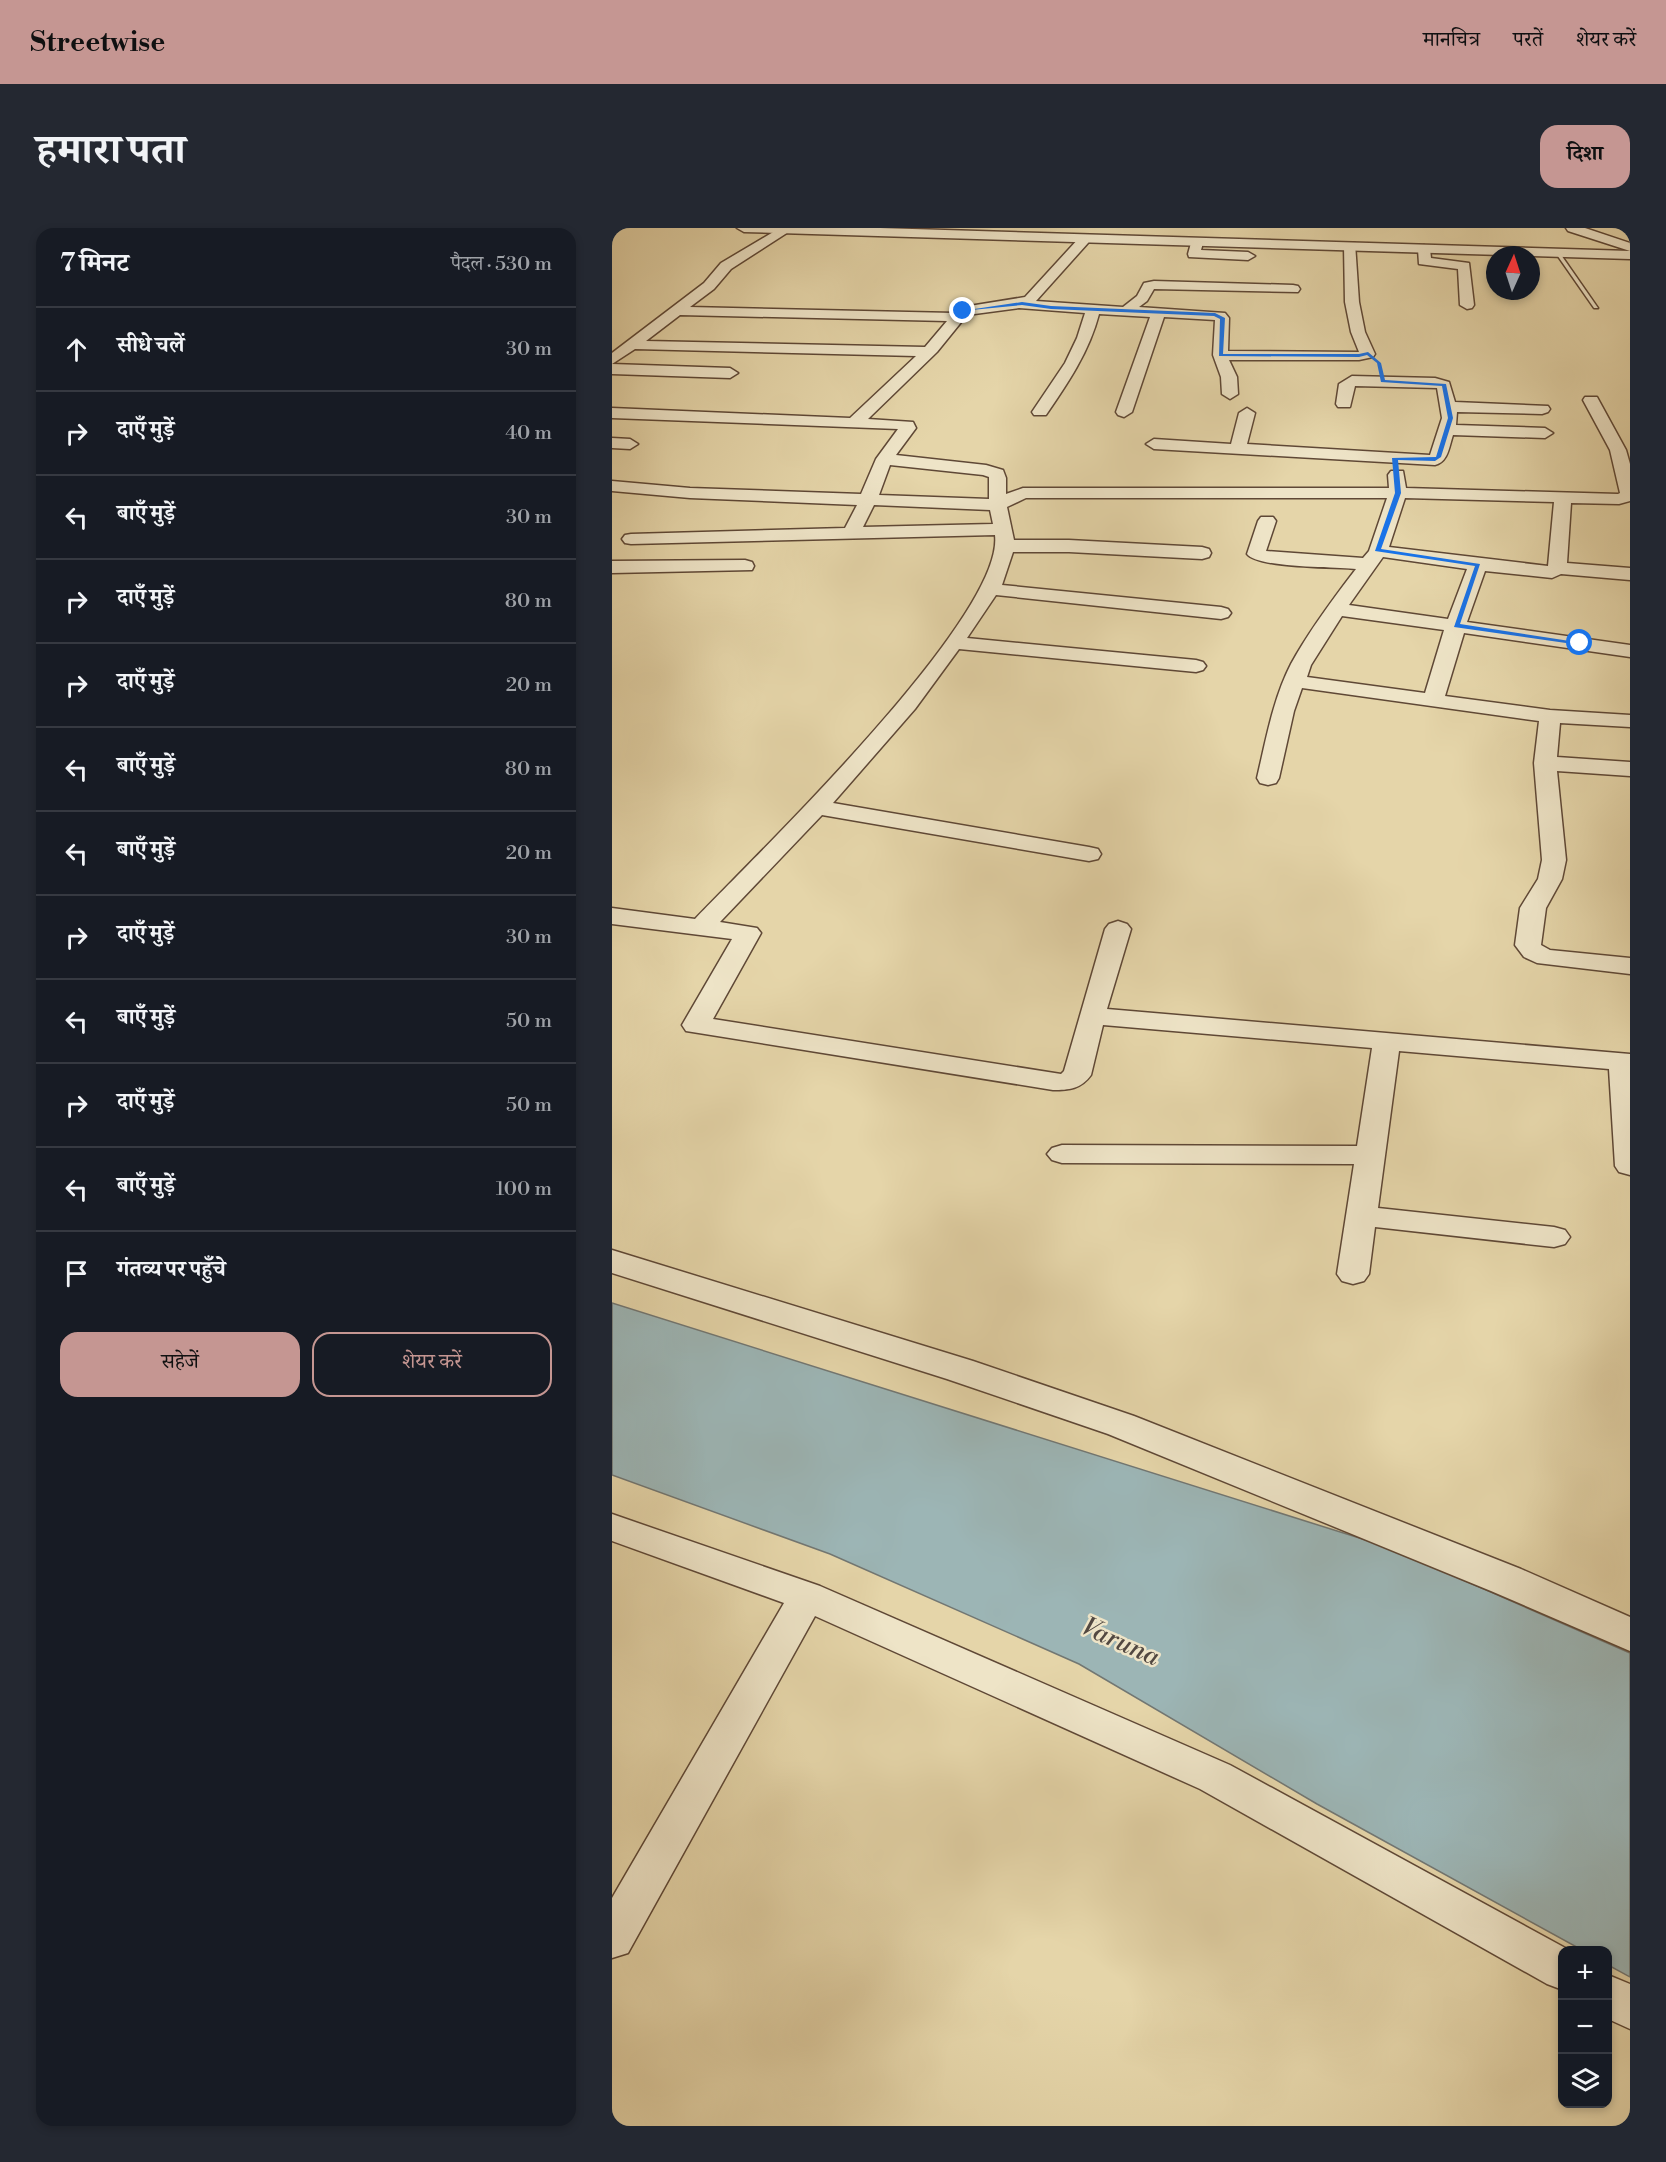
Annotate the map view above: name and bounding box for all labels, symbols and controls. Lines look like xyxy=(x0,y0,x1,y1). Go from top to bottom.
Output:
text: Streetwise xyxy=(30,25,165,60)
text: मानचित्र xyxy=(1423,27,1480,53)
text: परतें xyxy=(1513,27,1543,53)
text: शेयर करें xyxy=(1576,27,1636,53)
text: हमारा पता xyxy=(36,124,186,177)
button: दिशा xyxy=(1540,125,1630,188)
north arrow xyxy=(1486,246,1540,300)
text: 7 मिनट xyxy=(60,247,129,279)
text: पैदल · 530 m xyxy=(451,252,552,277)
route end xyxy=(949,297,975,323)
text: सीधे चलें xyxy=(117,332,184,359)
icon: ahead xyxy=(60,333,93,366)
text: 30 m xyxy=(506,337,552,362)
text: दाएँ मुड़ें xyxy=(117,416,174,443)
icon: right xyxy=(60,417,93,450)
text: 40 m xyxy=(505,421,552,446)
text: बाएँ मुड़ें xyxy=(117,500,175,527)
icon: left xyxy=(60,501,93,534)
text: 30 m xyxy=(506,505,552,530)
text: दाएँ मुड़ें xyxy=(117,584,174,611)
icon: right xyxy=(60,585,93,618)
text: 80 m xyxy=(505,589,552,614)
route start xyxy=(1566,629,1592,655)
text: दाएँ मुड़ें xyxy=(117,668,174,695)
icon: right xyxy=(60,669,93,702)
text: 20 m xyxy=(506,673,552,698)
text: बाएँ मुड़ें xyxy=(117,752,175,779)
icon: left xyxy=(60,753,93,786)
text: 80 m xyxy=(505,757,552,782)
text: बाएँ मुड़ें xyxy=(117,836,175,863)
icon: left xyxy=(60,837,93,870)
text: 20 m xyxy=(506,841,552,866)
text: दाएँ मुड़ें xyxy=(117,920,174,947)
icon: right xyxy=(60,921,93,954)
text: 30 m xyxy=(506,925,552,950)
text: बाएँ मुड़ें xyxy=(117,1004,175,1031)
icon: left xyxy=(60,1005,93,1038)
text: 50 m xyxy=(506,1009,552,1034)
text: दाएँ मुड़ें xyxy=(117,1088,174,1115)
icon: right xyxy=(60,1089,93,1122)
text: 50 m xyxy=(506,1093,552,1118)
text: बाएँ मुड़ें xyxy=(117,1172,175,1199)
icon: left xyxy=(60,1173,93,1206)
text: 100 m xyxy=(496,1177,552,1202)
text: गंतव्य पर पहुँचे xyxy=(117,1256,226,1283)
icon: arrive xyxy=(60,1257,93,1290)
button: सहेजें xyxy=(60,1332,300,1397)
button: शेयर करें xyxy=(312,1332,552,1397)
water label: Varuna xyxy=(1077,1611,1165,1673)
map controls xyxy=(1558,1946,1612,2108)
button: + xyxy=(1558,1946,1612,2000)
button: − xyxy=(1558,2000,1612,2054)
button: layers xyxy=(1558,2054,1612,2108)

